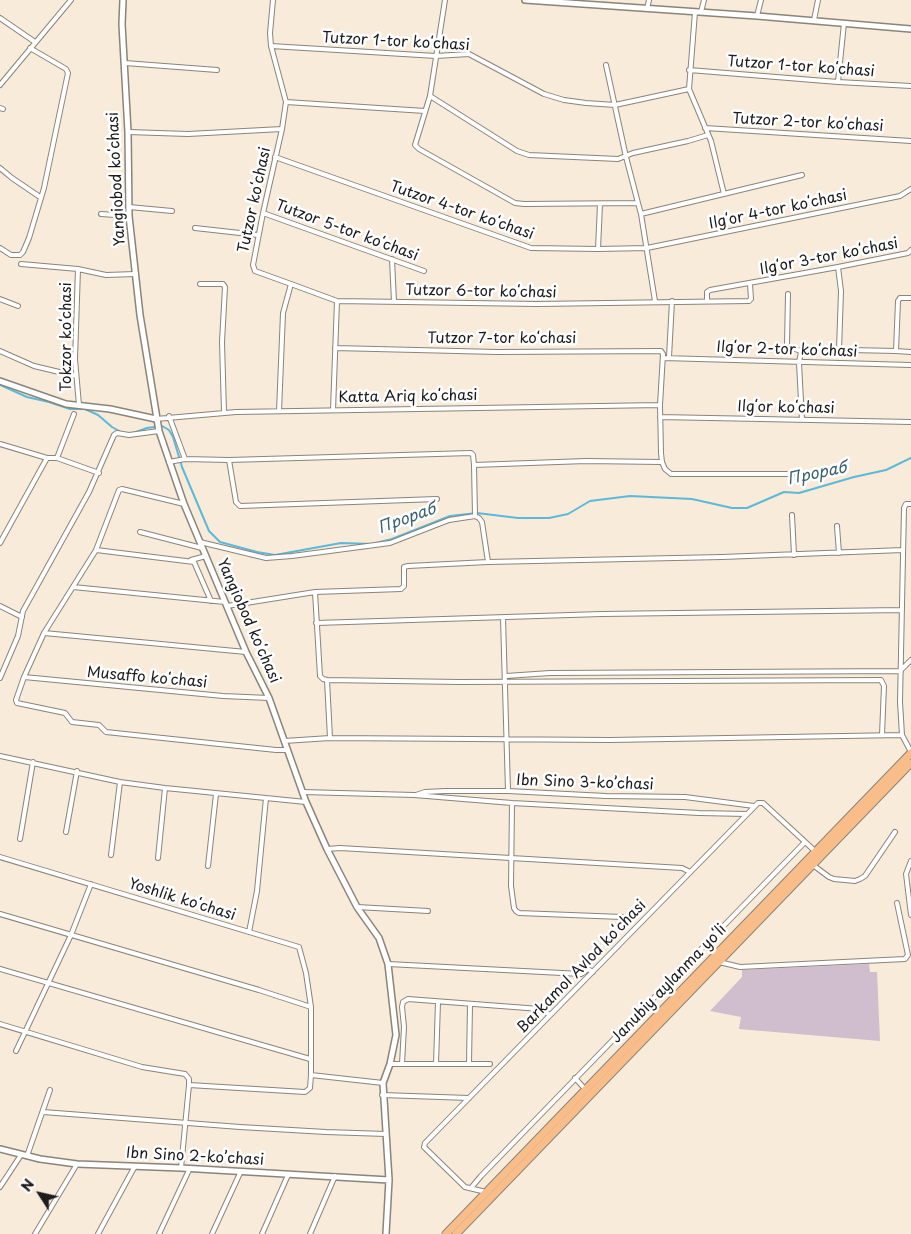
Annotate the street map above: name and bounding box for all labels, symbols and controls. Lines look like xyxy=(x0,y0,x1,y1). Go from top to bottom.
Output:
street label: Tutzor 1-tor koʻchasi xyxy=(322,29,470,55)
street label: Tutzor 1-tor koʻchasi xyxy=(727,53,875,81)
street label: Tutzor 2-tor koʻchasi xyxy=(732,110,884,136)
street label: Yangiobod koʻchasi xyxy=(104,111,130,247)
street label: Tutzor koʻchasi xyxy=(235,146,275,254)
street label: Tutzor 4-tor koʻchasi xyxy=(388,178,536,244)
street label: Ilgʻor 4-tor koʻchasi xyxy=(707,187,849,233)
street label: Tutzor 5-tor koʻchasi xyxy=(273,197,421,265)
street label: Ilgʻor 3-tor koʻchasi xyxy=(758,235,900,279)
street label: Tokzor koʻchasi xyxy=(58,282,76,392)
street label: Tutzor 6-tor koʻchasi xyxy=(405,282,557,302)
street label: Tutzor 7-tor koʻchasi xyxy=(428,330,576,348)
street label: Ilgʻor 2-tor koʻchasi xyxy=(716,339,858,361)
street label: Katta Ariq koʻchasi xyxy=(338,387,478,407)
street label: Ilgʻor koʻchasi xyxy=(737,398,835,418)
water label: Прораб xyxy=(786,458,848,490)
water label: Прораб xyxy=(375,500,439,538)
street label: Yangiobod koʻchasi xyxy=(212,556,284,686)
street label: Musaffo koʻchasi xyxy=(86,664,208,692)
street label: Ibn Sino 3-koʼchasi xyxy=(516,772,654,794)
street label: Yoshlik koʻchasi xyxy=(126,875,238,925)
street label: Barkamol Avlod koʻchasi xyxy=(514,897,650,1037)
street label: Janubiy aylanma yoʻli xyxy=(608,921,730,1047)
street label: Ibn Sino 2-koʼchasi xyxy=(126,1144,264,1170)
north arrow xyxy=(15,1169,65,1219)
text: N xyxy=(16,1175,39,1196)

